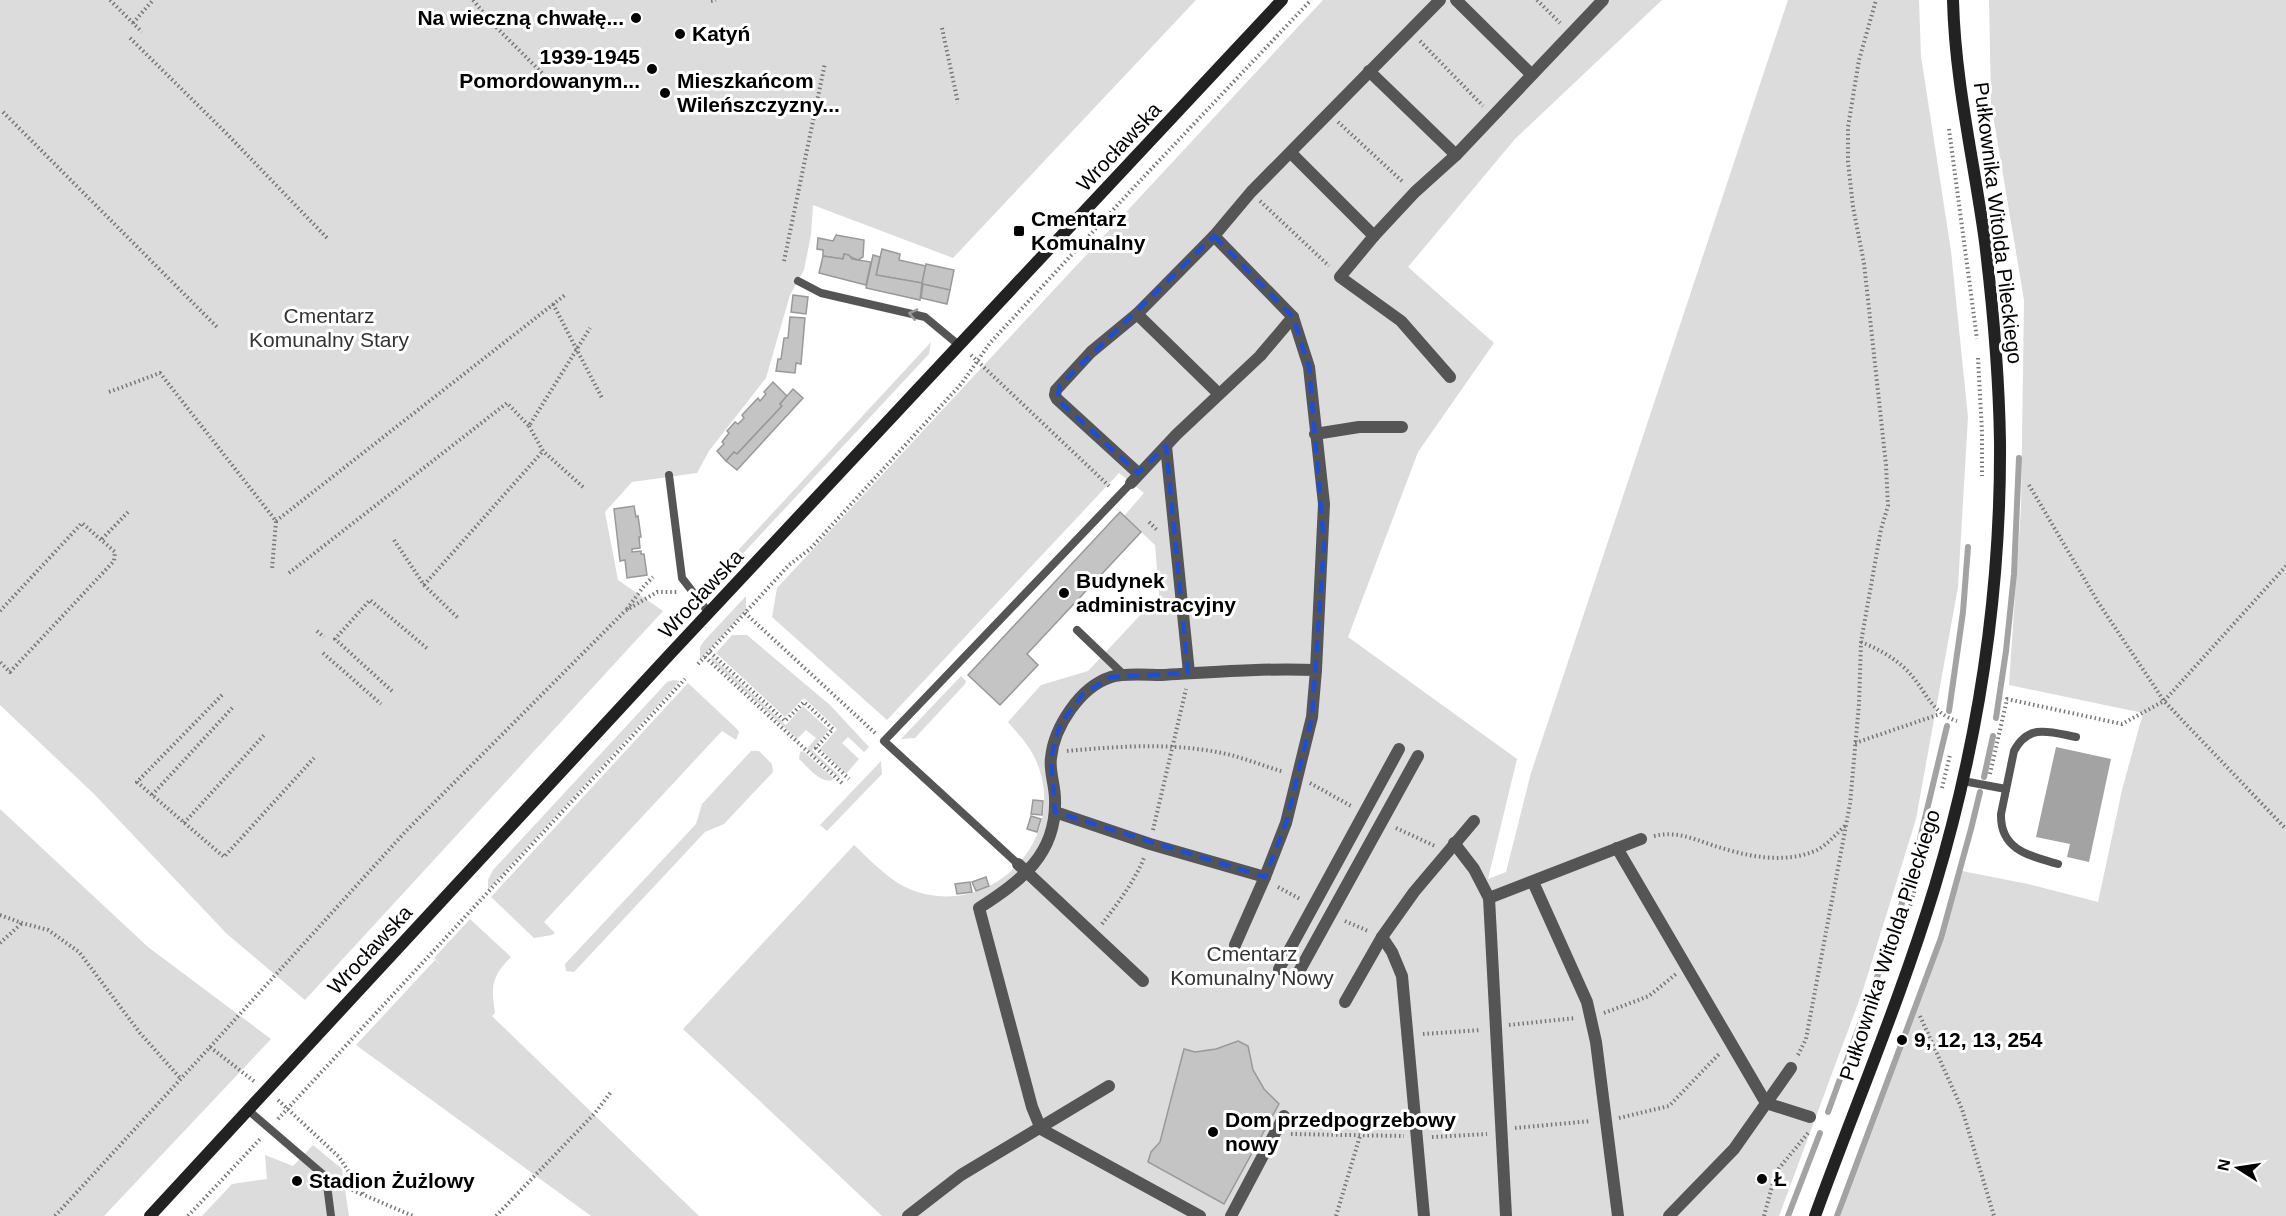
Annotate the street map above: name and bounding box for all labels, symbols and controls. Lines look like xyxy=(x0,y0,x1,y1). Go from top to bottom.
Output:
place label: Na wieczną chwałę... xyxy=(417,6,624,29)
marker: Na wieczną chwałę... xyxy=(629,11,643,25)
place label: Katyń xyxy=(692,22,750,45)
marker: Katyń xyxy=(673,27,687,41)
place label: 1939-1945 Pomordowanym... xyxy=(459,45,640,92)
marker: 1939-1945 Pomordowanym... xyxy=(645,62,659,76)
place label: Mieszkańcom Wileńszczyzny... xyxy=(677,69,840,116)
street label: Pułkownika Witolda Pileckiego xyxy=(1970,81,2027,365)
marker: Mieszkańcom Wileńszczyzny... xyxy=(658,86,672,100)
street label: Wrocławska xyxy=(1072,97,1166,196)
place label: Cmentarz Komunalny xyxy=(1031,207,1146,254)
marker: Cmentarz Komunalny xyxy=(1012,224,1026,238)
park label: Cmentarz Komunalny Stary xyxy=(249,304,409,351)
one-way arrow xyxy=(908,308,918,321)
street label: Wrocławska xyxy=(654,544,748,643)
place label: Budynek administracyjny xyxy=(1076,569,1236,616)
marker: Budynek administracyjny xyxy=(1057,586,1071,600)
street label: Pułkownika Witolda Pileckiego xyxy=(1835,806,1944,1083)
street label: Wrocławska xyxy=(323,900,417,999)
park label: Cmentarz Komunalny Nowy xyxy=(1170,942,1334,989)
place label: 9, 12, 13, 254 xyxy=(1914,1028,2043,1051)
marker: 9, 12, 13, 254 xyxy=(1895,1033,1909,1047)
place label: Dom przedpogrzebowy nowy xyxy=(1225,1108,1456,1155)
marker: Dom przedpogrzebowy nowy xyxy=(1206,1125,1220,1139)
north arrow xyxy=(2208,1138,2268,1198)
text: N xyxy=(2214,1158,2233,1172)
place label: Ł xyxy=(1774,1167,1787,1190)
place label: Stadion Żużlowy xyxy=(309,1169,475,1192)
marker: Ł xyxy=(1755,1172,1769,1186)
marker: Stadion Żużlowy xyxy=(290,1174,304,1188)

